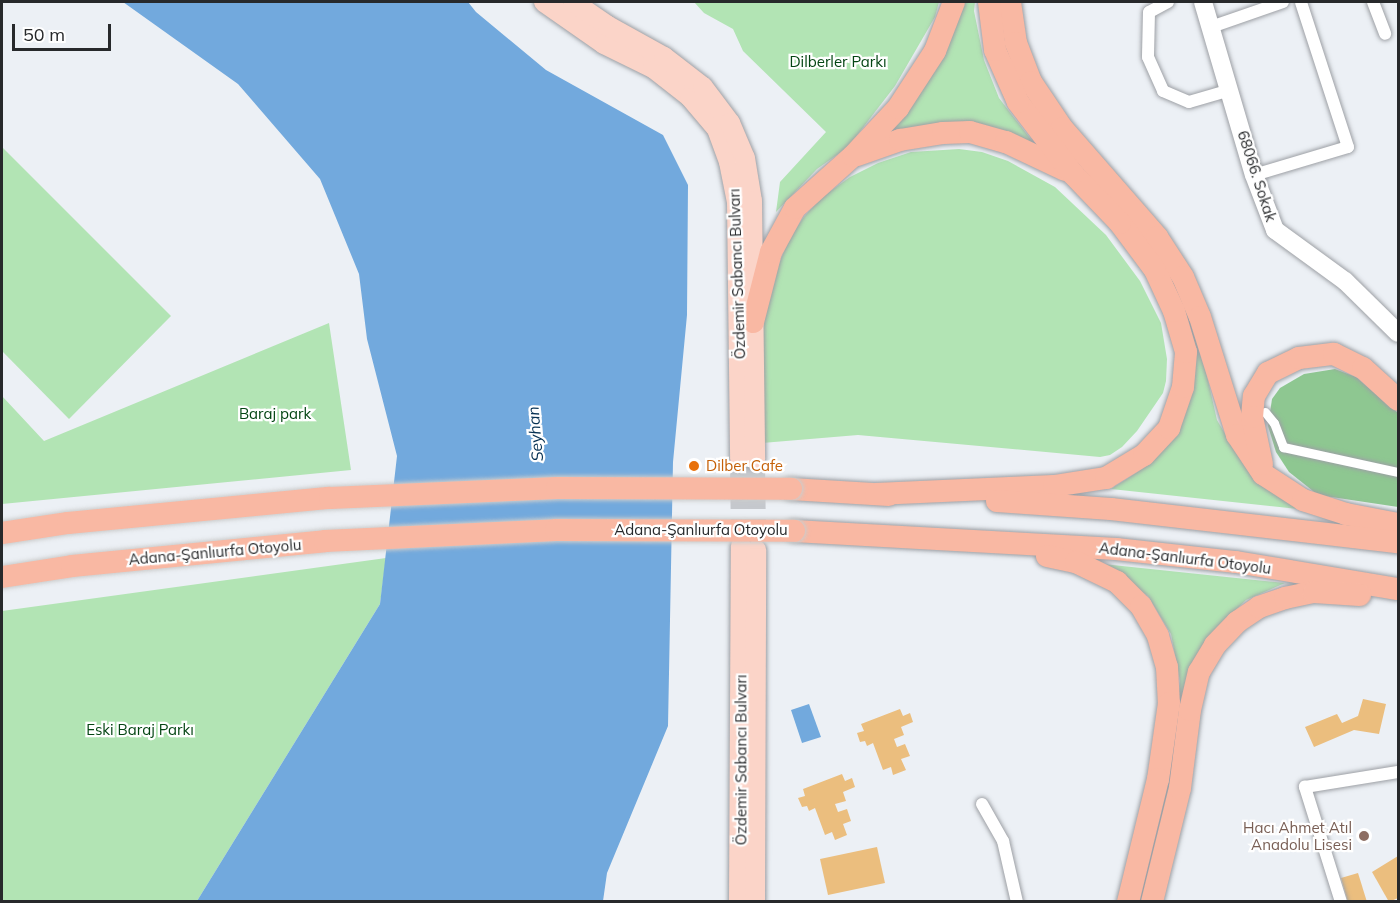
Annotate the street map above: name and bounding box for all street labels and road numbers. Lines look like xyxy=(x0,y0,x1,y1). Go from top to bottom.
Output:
street label: 68066. Sokak xyxy=(1234,128,1280,224)
street label: Özdemir Sabancı Bulvarı xyxy=(725,188,749,360)
street label: Adana-Şanlıurfa Otoyolu xyxy=(614,521,788,539)
street label: Adana-Şanlıurfa Otoyolu xyxy=(128,535,302,569)
street label: Adana-Şanlıurfa Otoyolu xyxy=(1098,539,1272,577)
street label: Özdemir Sabancı Bulvarı xyxy=(732,675,750,845)

